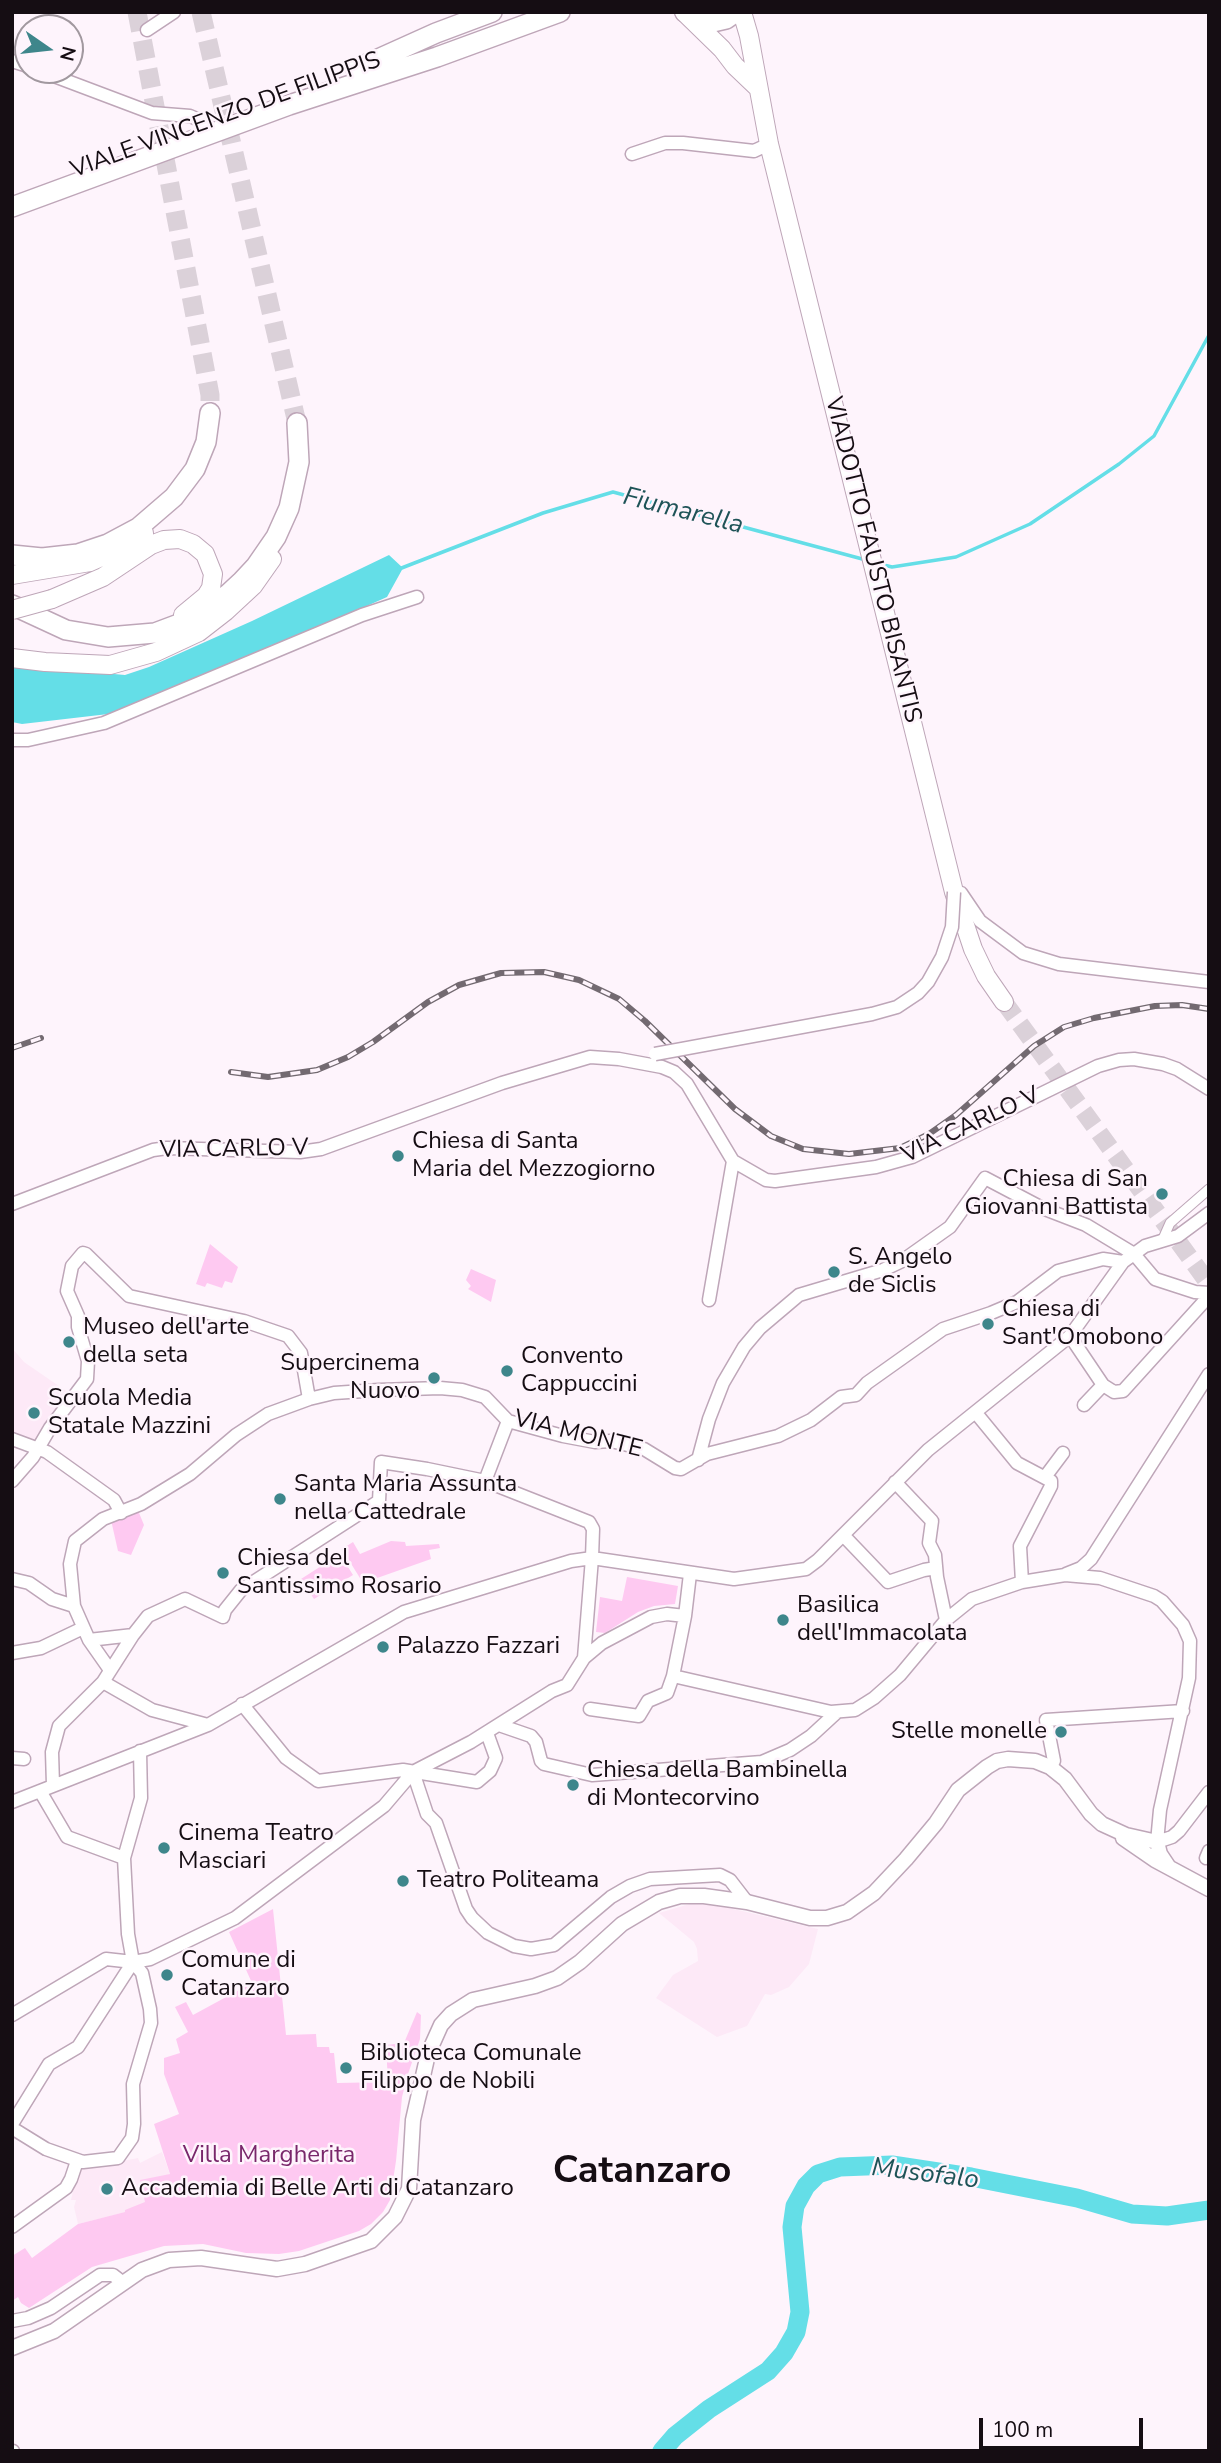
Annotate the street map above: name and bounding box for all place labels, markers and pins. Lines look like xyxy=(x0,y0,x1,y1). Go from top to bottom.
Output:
place label: Chiesa di Santa Maria del Mezzogiorno xyxy=(412,1128,655,1184)
marker: Chiesa di Santa Maria del Mezzogiorno xyxy=(390,1148,406,1164)
place label: Chiesa di San Giovanni Battista xyxy=(964,1166,1148,1222)
marker: Chiesa di San Giovanni Battista xyxy=(1154,1186,1170,1202)
place label: S. Angelo de Siclis xyxy=(848,1244,952,1300)
marker: S. Angelo de Siclis xyxy=(826,1264,842,1280)
place label: Chiesa di Sant'Omobono xyxy=(1002,1296,1163,1352)
place label: Museo dell'arte della seta xyxy=(83,1314,249,1370)
marker: Chiesa di Sant'Omobono xyxy=(980,1316,996,1332)
marker: Museo dell'arte della seta xyxy=(61,1334,77,1350)
place label: Convento Cappuccini xyxy=(521,1343,638,1399)
place label: Supercinema Nuovo xyxy=(280,1350,420,1406)
marker: Convento Cappuccini xyxy=(499,1363,515,1379)
marker: Supercinema Nuovo xyxy=(426,1370,442,1386)
place label: Scuola Media Statale Mazzini xyxy=(48,1385,211,1441)
marker: Scuola Media Statale Mazzini xyxy=(26,1405,42,1421)
place label: Santa Maria Assunta nella Cattedrale xyxy=(294,1471,517,1527)
marker: Santa Maria Assunta nella Cattedrale xyxy=(272,1491,288,1507)
place label: Chiesa del Santissimo Rosario xyxy=(237,1545,442,1601)
marker: Chiesa del Santissimo Rosario xyxy=(215,1565,231,1581)
place label: Basilica dell'Immacolata xyxy=(797,1592,967,1648)
marker: Basilica dell'Immacolata xyxy=(775,1612,791,1628)
place label: Palazzo Fazzari xyxy=(397,1633,560,1661)
marker: Palazzo Fazzari xyxy=(375,1639,391,1655)
place label: Stelle monelle xyxy=(891,1718,1047,1746)
marker: Stelle monelle xyxy=(1053,1724,1069,1740)
place label: Chiesa della Bambinella di Montecorvino xyxy=(587,1757,848,1813)
marker: Chiesa della Bambinella di Montecorvino xyxy=(565,1777,581,1793)
place label: Cinema Teatro Masciari xyxy=(178,1820,334,1876)
marker: Cinema Teatro Masciari xyxy=(156,1840,172,1856)
place label: Teatro Politeama xyxy=(417,1867,599,1895)
marker: Teatro Politeama xyxy=(395,1873,411,1889)
place label: Comune di Catanzaro xyxy=(181,1947,296,2003)
marker: Comune di Catanzaro xyxy=(159,1967,175,1983)
place label: Biblioteca Comunale Filippo de Nobili xyxy=(360,2040,581,2096)
marker: Biblioteca Comunale Filippo de Nobili xyxy=(338,2060,354,2076)
place label: Accademia di Belle Arti di Catanzaro xyxy=(121,2175,514,2203)
marker: Accademia di Belle Arti di Catanzaro xyxy=(99,2181,115,2197)

